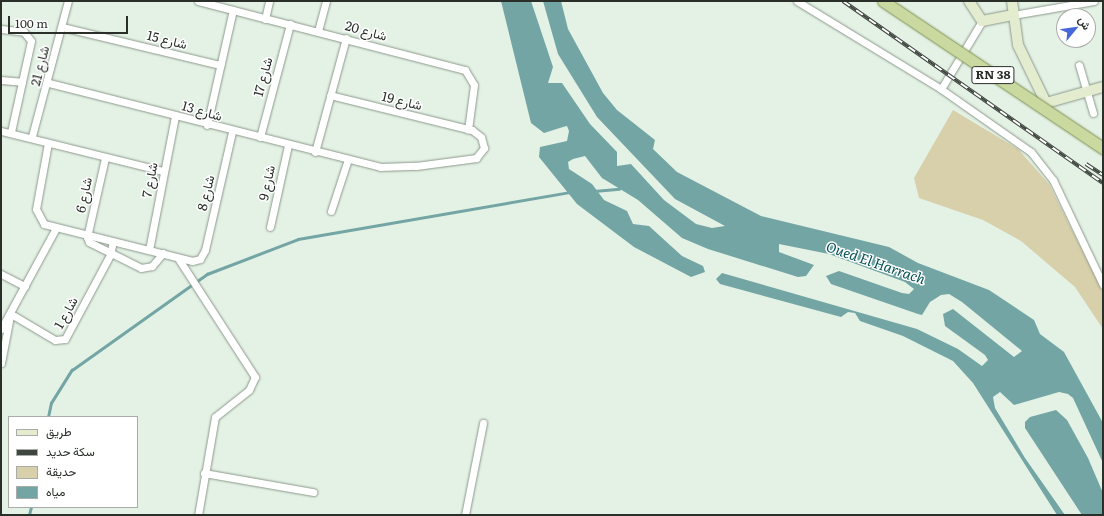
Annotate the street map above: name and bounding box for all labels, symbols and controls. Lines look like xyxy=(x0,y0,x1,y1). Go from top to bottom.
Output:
scale bar xyxy=(10,8,130,34)
north arrow xyxy=(1056,8,1096,48)
text: ش xyxy=(1075,13,1096,32)
text: 100 m xyxy=(15,14,48,32)
street label: شارع 20 xyxy=(343,18,389,44)
street label: شارع 15 xyxy=(145,28,189,52)
street label: شارع 21 xyxy=(28,44,52,88)
street label: شارع 17 xyxy=(250,56,276,98)
road number: RN 38 xyxy=(971,65,1015,85)
street label: شارع 19 xyxy=(380,88,424,114)
street label: شارع 13 xyxy=(180,98,224,124)
street label: شارع 7 xyxy=(139,161,161,199)
street label: شارع 9 xyxy=(256,164,278,202)
street label: شارع 8 xyxy=(194,174,218,212)
street label: شارع 6 xyxy=(73,176,95,214)
water label: Oued El Harrach xyxy=(824,237,928,287)
street label: شارع 1 xyxy=(51,294,81,332)
legend xyxy=(8,416,138,508)
text: طريق xyxy=(46,422,71,440)
text: سكة حديد xyxy=(46,442,95,460)
text: حديقة xyxy=(46,462,76,480)
text: مياه xyxy=(46,482,65,500)

